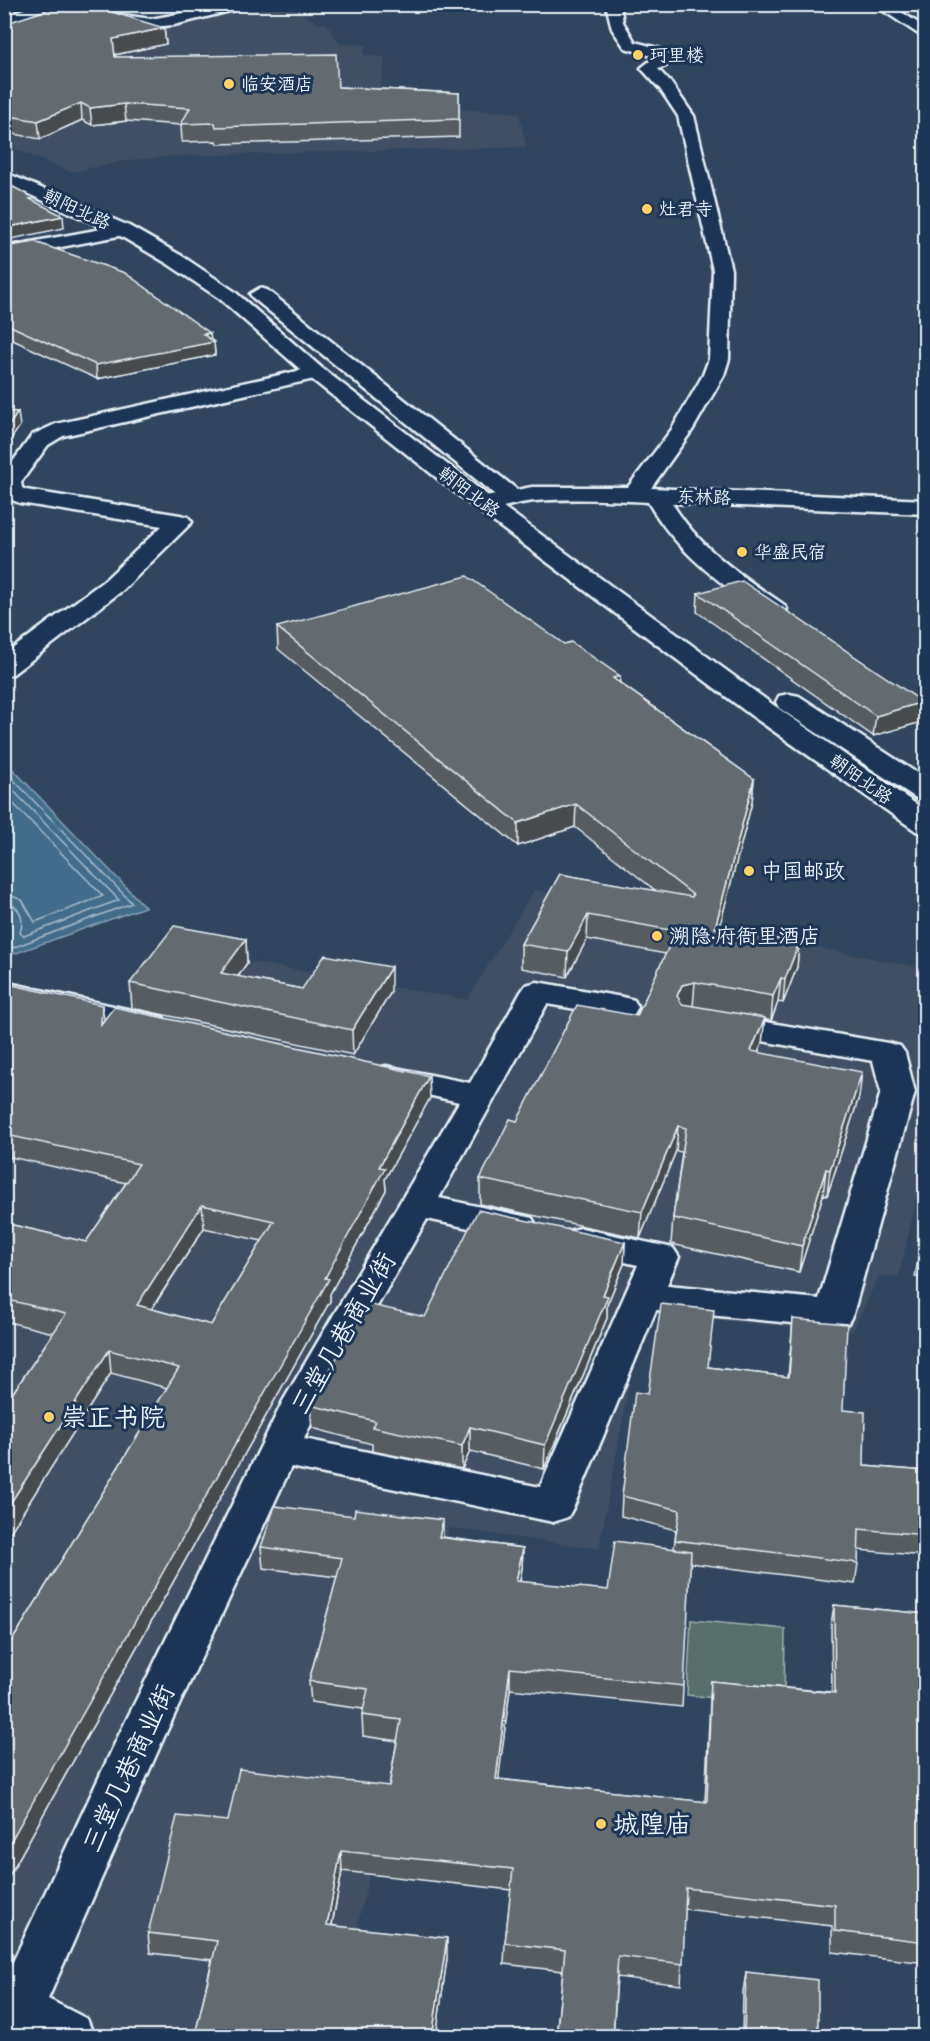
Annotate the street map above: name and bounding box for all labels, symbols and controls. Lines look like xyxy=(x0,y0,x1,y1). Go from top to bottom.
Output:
place label: 珂里楼 xyxy=(650,42,704,67)
marker: 珂里楼 xyxy=(631,48,645,62)
place label: 临安酒店 xyxy=(241,71,313,96)
marker: 临安酒店 xyxy=(222,77,236,91)
street label: 朝阳北路 xyxy=(39,182,115,235)
place label: 灶君寺 xyxy=(659,196,713,221)
marker: 灶君寺 xyxy=(640,202,654,216)
street label: 朝阳北路 xyxy=(433,460,506,523)
street label: 东林路 xyxy=(677,483,731,510)
place label: 华盛民宿 xyxy=(754,539,826,564)
marker: 华盛民宿 xyxy=(735,545,749,559)
street label: 朝阳北路 xyxy=(825,748,898,809)
place label: 中国邮政 xyxy=(761,856,845,885)
marker: 中国邮政 xyxy=(742,864,756,878)
place label: 溯隐·府衙里酒店 xyxy=(669,921,820,950)
marker: 溯隐·府衙里酒店 xyxy=(650,929,664,943)
street label: 三堂几巷商业街 xyxy=(282,1245,403,1420)
place label: 崇正书院 xyxy=(61,1399,165,1434)
marker: 崇正书院 xyxy=(42,1410,56,1424)
street label: 三堂几巷商业街 xyxy=(73,1678,182,1858)
place label: 城隍庙 xyxy=(613,1806,691,1841)
marker: 城隍庙 xyxy=(594,1817,608,1831)

